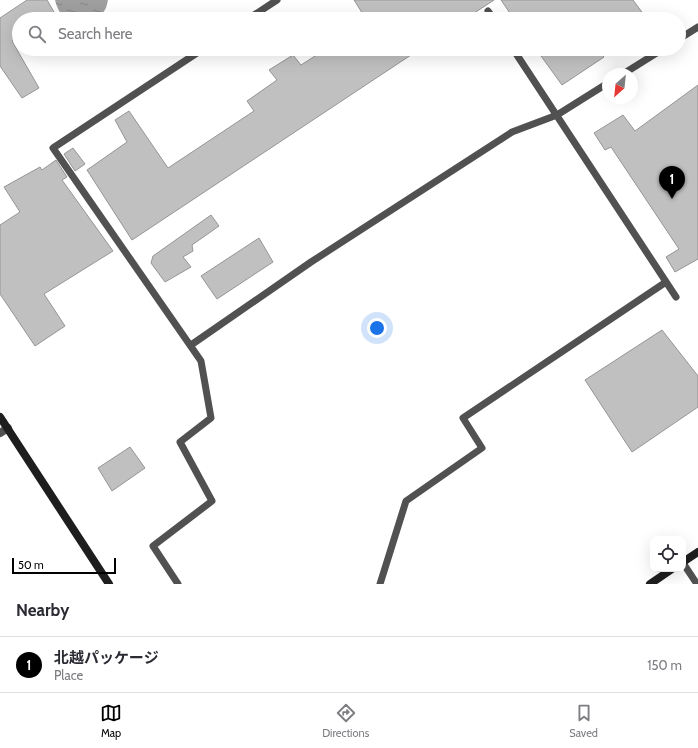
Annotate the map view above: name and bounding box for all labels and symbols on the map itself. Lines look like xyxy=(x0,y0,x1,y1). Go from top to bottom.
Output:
north arrow xyxy=(602,68,638,104)
pin: 1 xyxy=(659,166,685,199)
your location xyxy=(367,318,387,338)
scale bar xyxy=(12,556,116,575)

